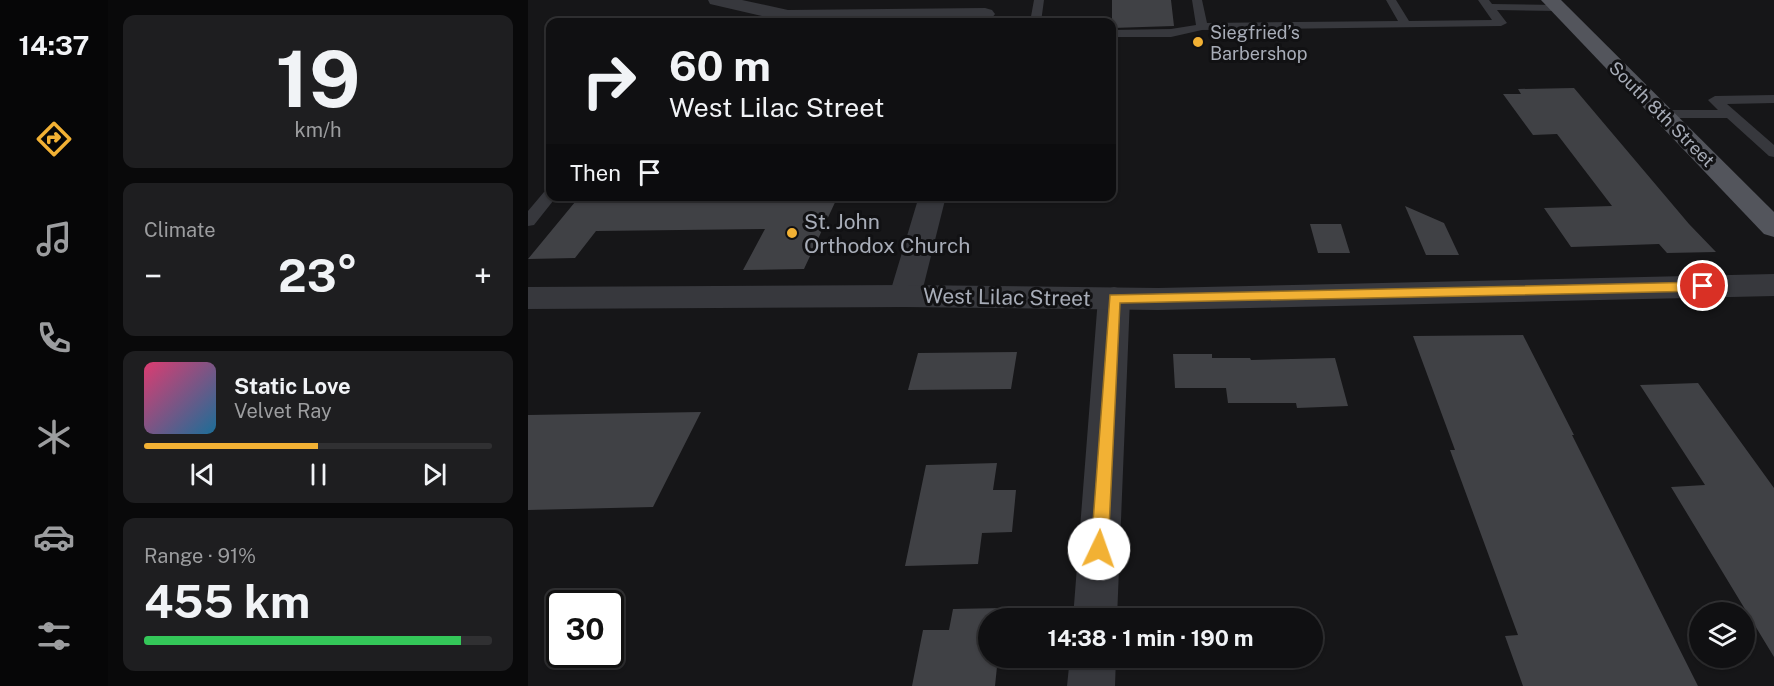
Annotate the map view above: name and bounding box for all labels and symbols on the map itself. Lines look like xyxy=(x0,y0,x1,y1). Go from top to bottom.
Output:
place label: Siegfried’s Barbershop xyxy=(1210,22,1307,64)
marker: Siegfried’s Barbershop xyxy=(1191,35,1205,49)
street label: South 8th Street xyxy=(1605,57,1719,171)
place label: St. John Orthodox Church xyxy=(804,209,970,258)
marker: St. John Orthodox Church xyxy=(785,226,799,240)
pin xyxy=(1677,260,1728,311)
street label: West Lilac Street xyxy=(923,283,1091,311)
position arrow xyxy=(1067,517,1131,581)
speed limit sign: 30 xyxy=(546,590,624,668)

